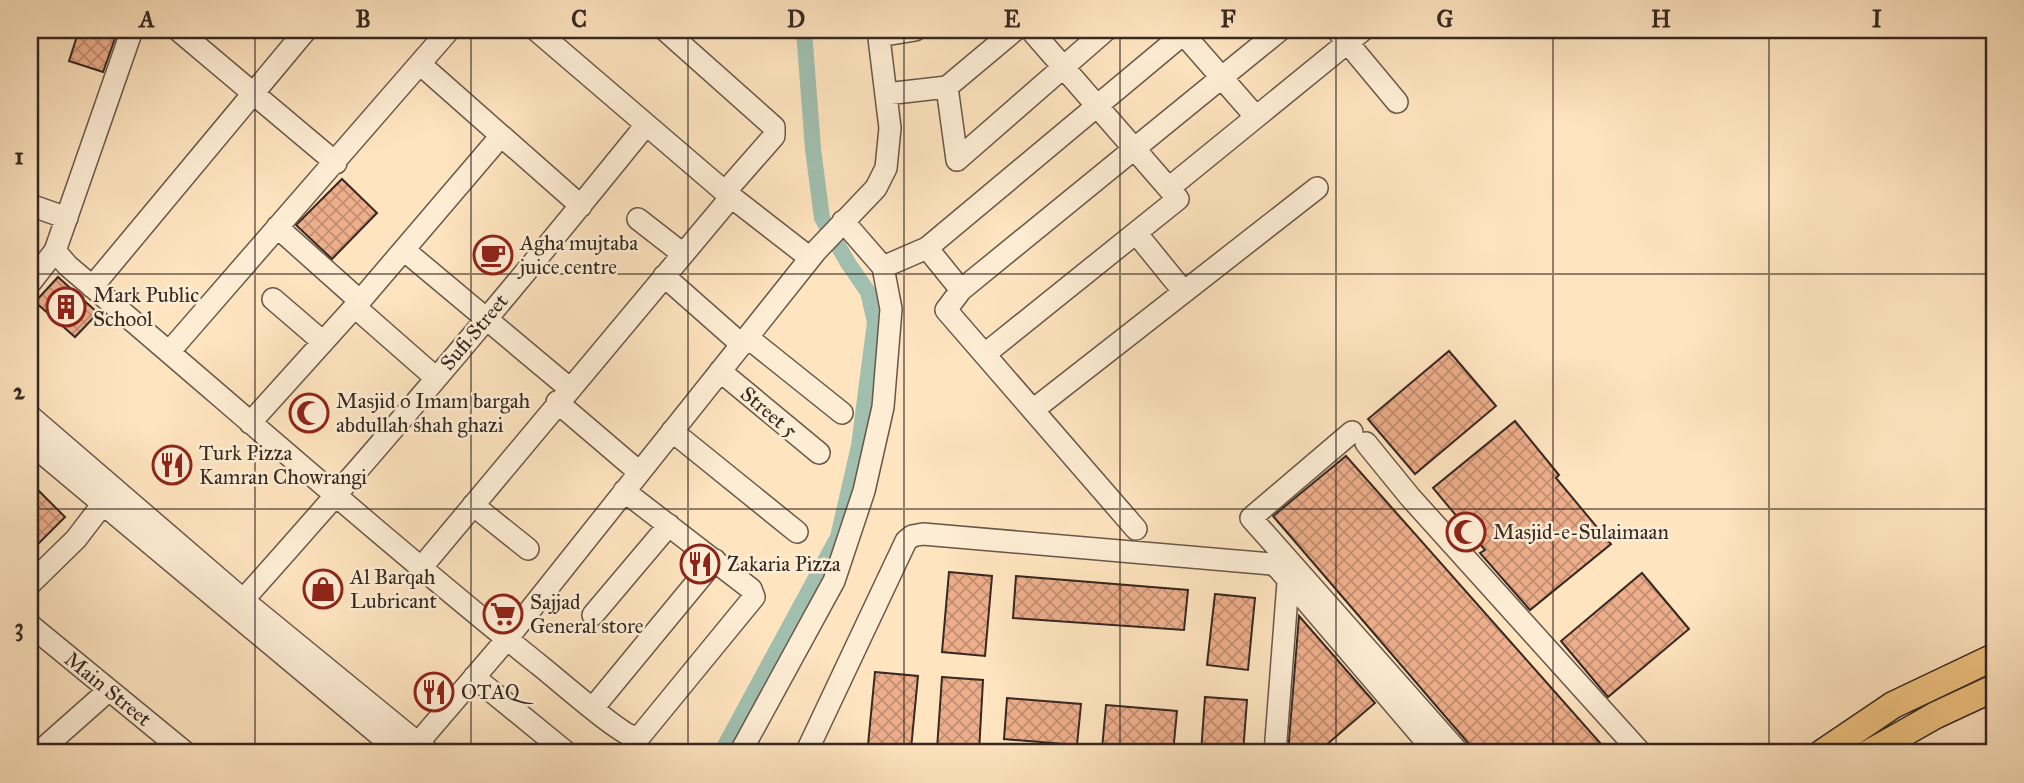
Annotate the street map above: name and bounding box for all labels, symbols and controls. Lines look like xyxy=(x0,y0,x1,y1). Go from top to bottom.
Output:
text: A xyxy=(137,5,155,33)
text: B xyxy=(355,5,371,33)
text: C xyxy=(571,5,587,33)
text: D xyxy=(787,5,805,33)
text: E xyxy=(1004,5,1021,33)
text: F xyxy=(1220,5,1236,33)
text: G xyxy=(1437,5,1454,33)
text: H xyxy=(1651,5,1671,33)
text: I xyxy=(1872,5,1882,33)
text: 1 xyxy=(14,142,24,170)
place label: Agha mujtaba juice centre xyxy=(517,230,638,280)
cafe icon: Agha mujtaba juice centre xyxy=(472,234,514,276)
place label: Mark Public School xyxy=(93,282,199,332)
building icon: Mark Public School xyxy=(45,286,87,328)
street label: Sufi Street xyxy=(434,288,514,376)
text: 2 xyxy=(13,377,25,405)
street label: Street 5 xyxy=(735,381,803,443)
place label: Masjid o Imam bargah abdullah shah ghazi xyxy=(336,388,531,438)
mosque icon: Masjid o Imam bargah abdullah shah ghazi xyxy=(288,392,330,434)
place label: Turk Pizza Kamran Chowrangi xyxy=(199,440,367,490)
restaurant icon: Turk Pizza Kamran Chowrangi xyxy=(151,444,193,486)
mosque icon: Masjid-e-Sulaimaan xyxy=(1445,511,1487,553)
place label: Masjid-e-Sulaimaan xyxy=(1493,519,1669,545)
restaurant icon: Zakaria Pizza xyxy=(679,543,721,585)
place label: Zakaria Pizza xyxy=(727,551,841,577)
place label: Al Barqah Lubricant xyxy=(349,564,437,614)
shop icon: Al Barqah Lubricant xyxy=(302,568,344,610)
place label: Sajjad General store xyxy=(530,589,644,639)
supermarket icon: Sajjad General store xyxy=(482,593,524,635)
text: 3 xyxy=(14,613,24,642)
street label: Main Street xyxy=(59,646,157,732)
restaurant icon: OTAQ xyxy=(413,671,455,713)
place label: OTAQ xyxy=(461,679,535,705)

